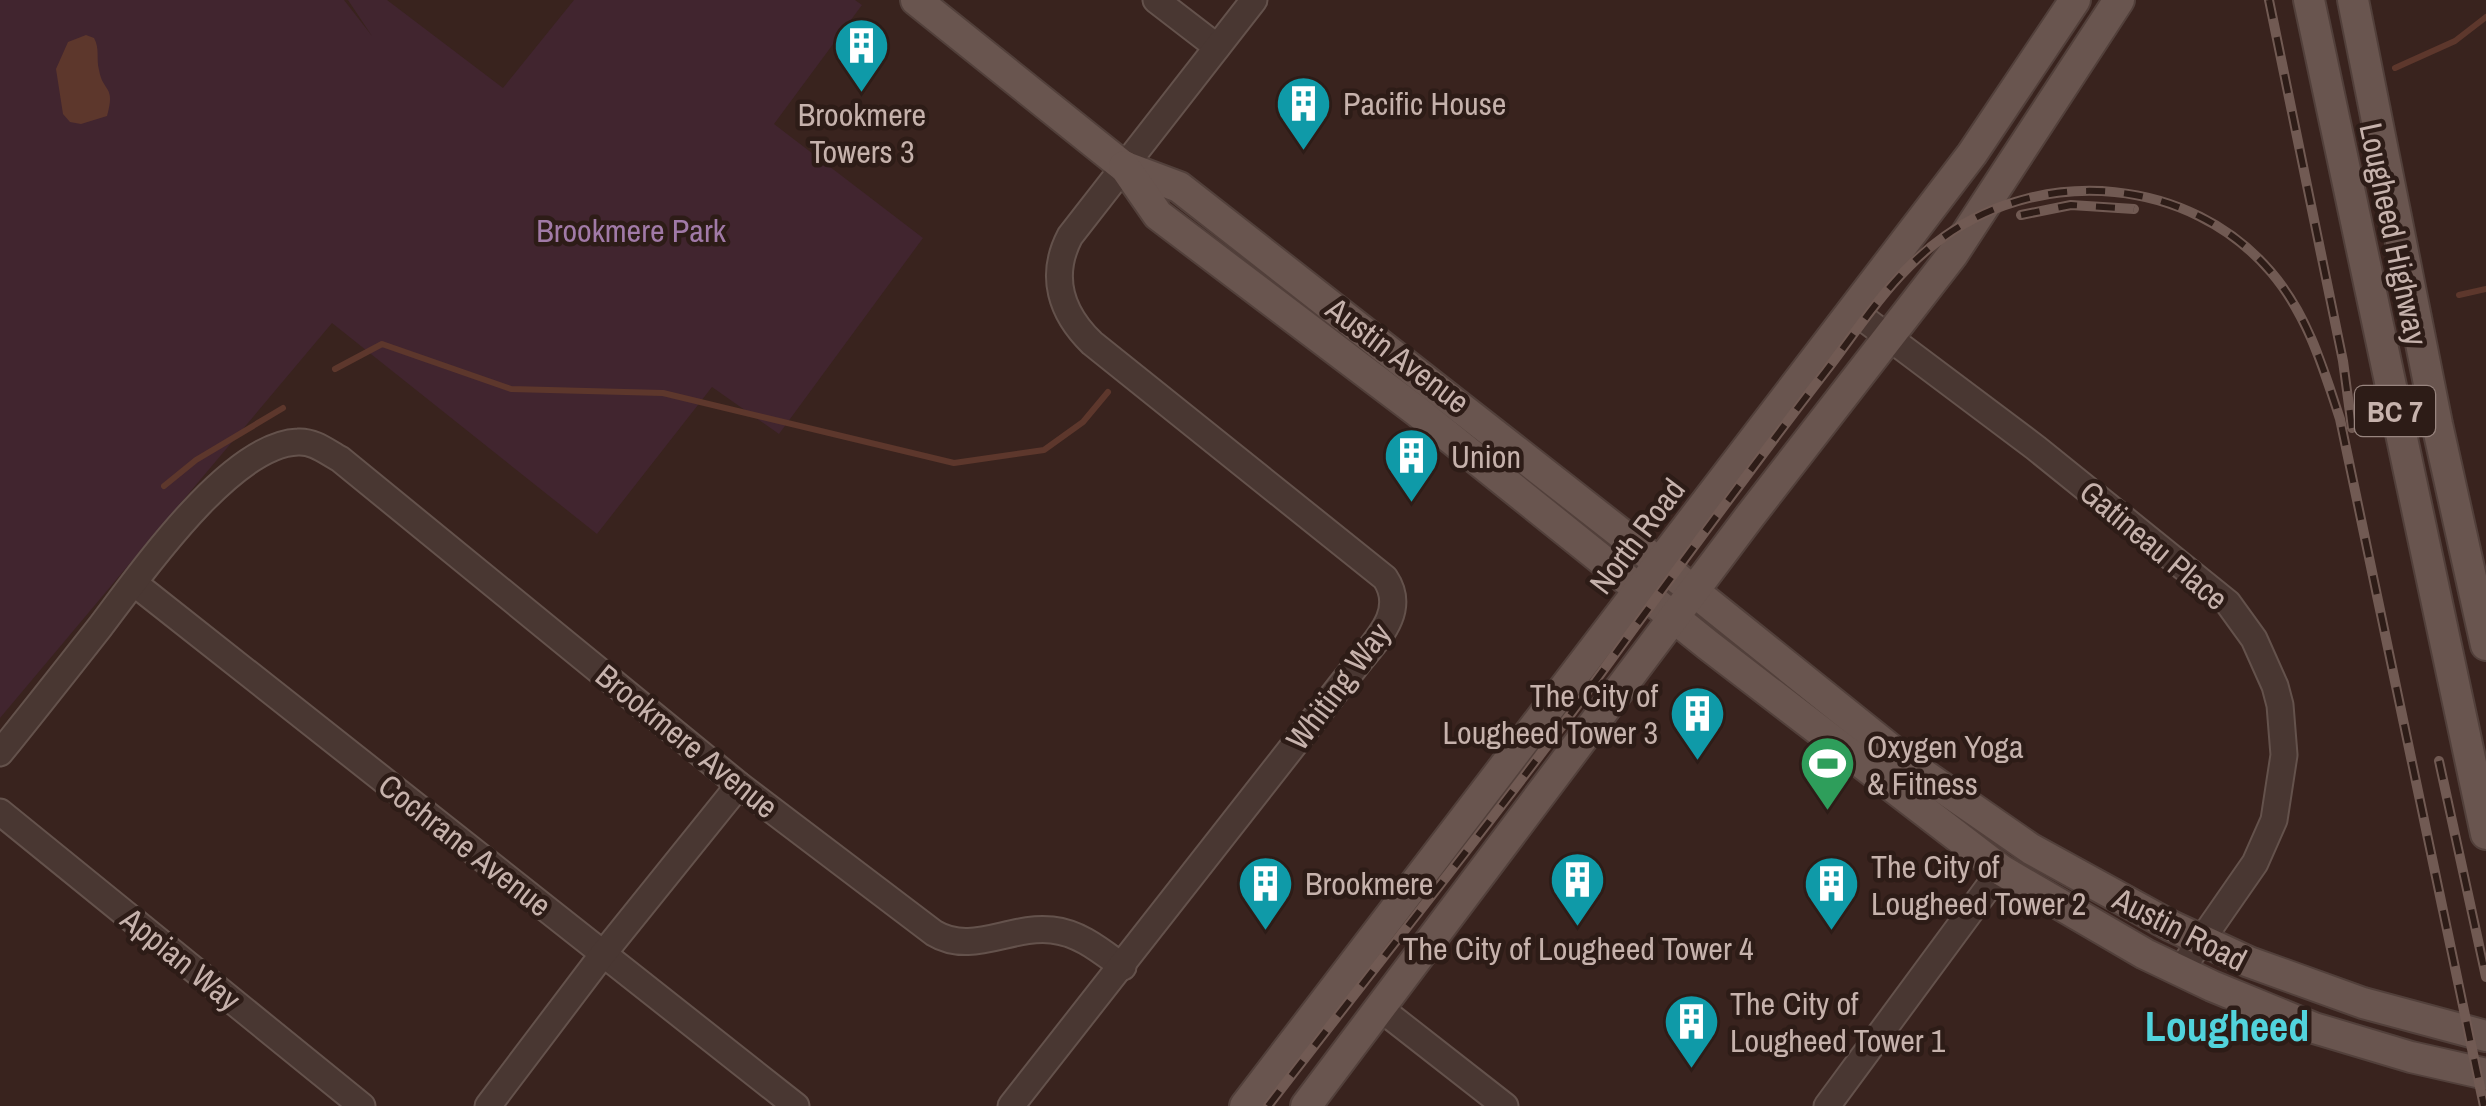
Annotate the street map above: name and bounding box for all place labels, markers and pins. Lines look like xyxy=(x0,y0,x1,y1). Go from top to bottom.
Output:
building icon: Brookmere Towers 3 xyxy=(832,15,892,94)
building icon: Pacific House xyxy=(1274,73,1334,152)
place label: Pacific House xyxy=(1343,82,1506,125)
place label: Brookmere Towers 3 xyxy=(798,93,926,173)
building icon: Union xyxy=(1382,426,1442,505)
place label: Union xyxy=(1451,435,1521,478)
place label: The City of Lougheed Tower 3 xyxy=(1443,674,1659,754)
building icon: The City of Lougheed Tower 3 xyxy=(1667,683,1727,762)
place label: Oxygen Yoga & Fitness xyxy=(1867,725,2024,805)
sports icon: Oxygen Yoga & Fitness xyxy=(1798,734,1858,813)
place label: The City of Lougheed Tower 2 xyxy=(1871,845,2086,925)
building icon: The City of Lougheed Tower 4 xyxy=(1548,849,1608,928)
building icon: Brookmere xyxy=(1236,853,1296,932)
building icon: The City of Lougheed Tower 2 xyxy=(1802,854,1862,933)
place label: Brookmere xyxy=(1305,862,1433,905)
place label: The City of Lougheed Tower 4 xyxy=(1402,927,1754,970)
place label: The City of Lougheed Tower 1 xyxy=(1730,982,1946,1062)
building icon: The City of Lougheed Tower 1 xyxy=(1661,991,1721,1070)

